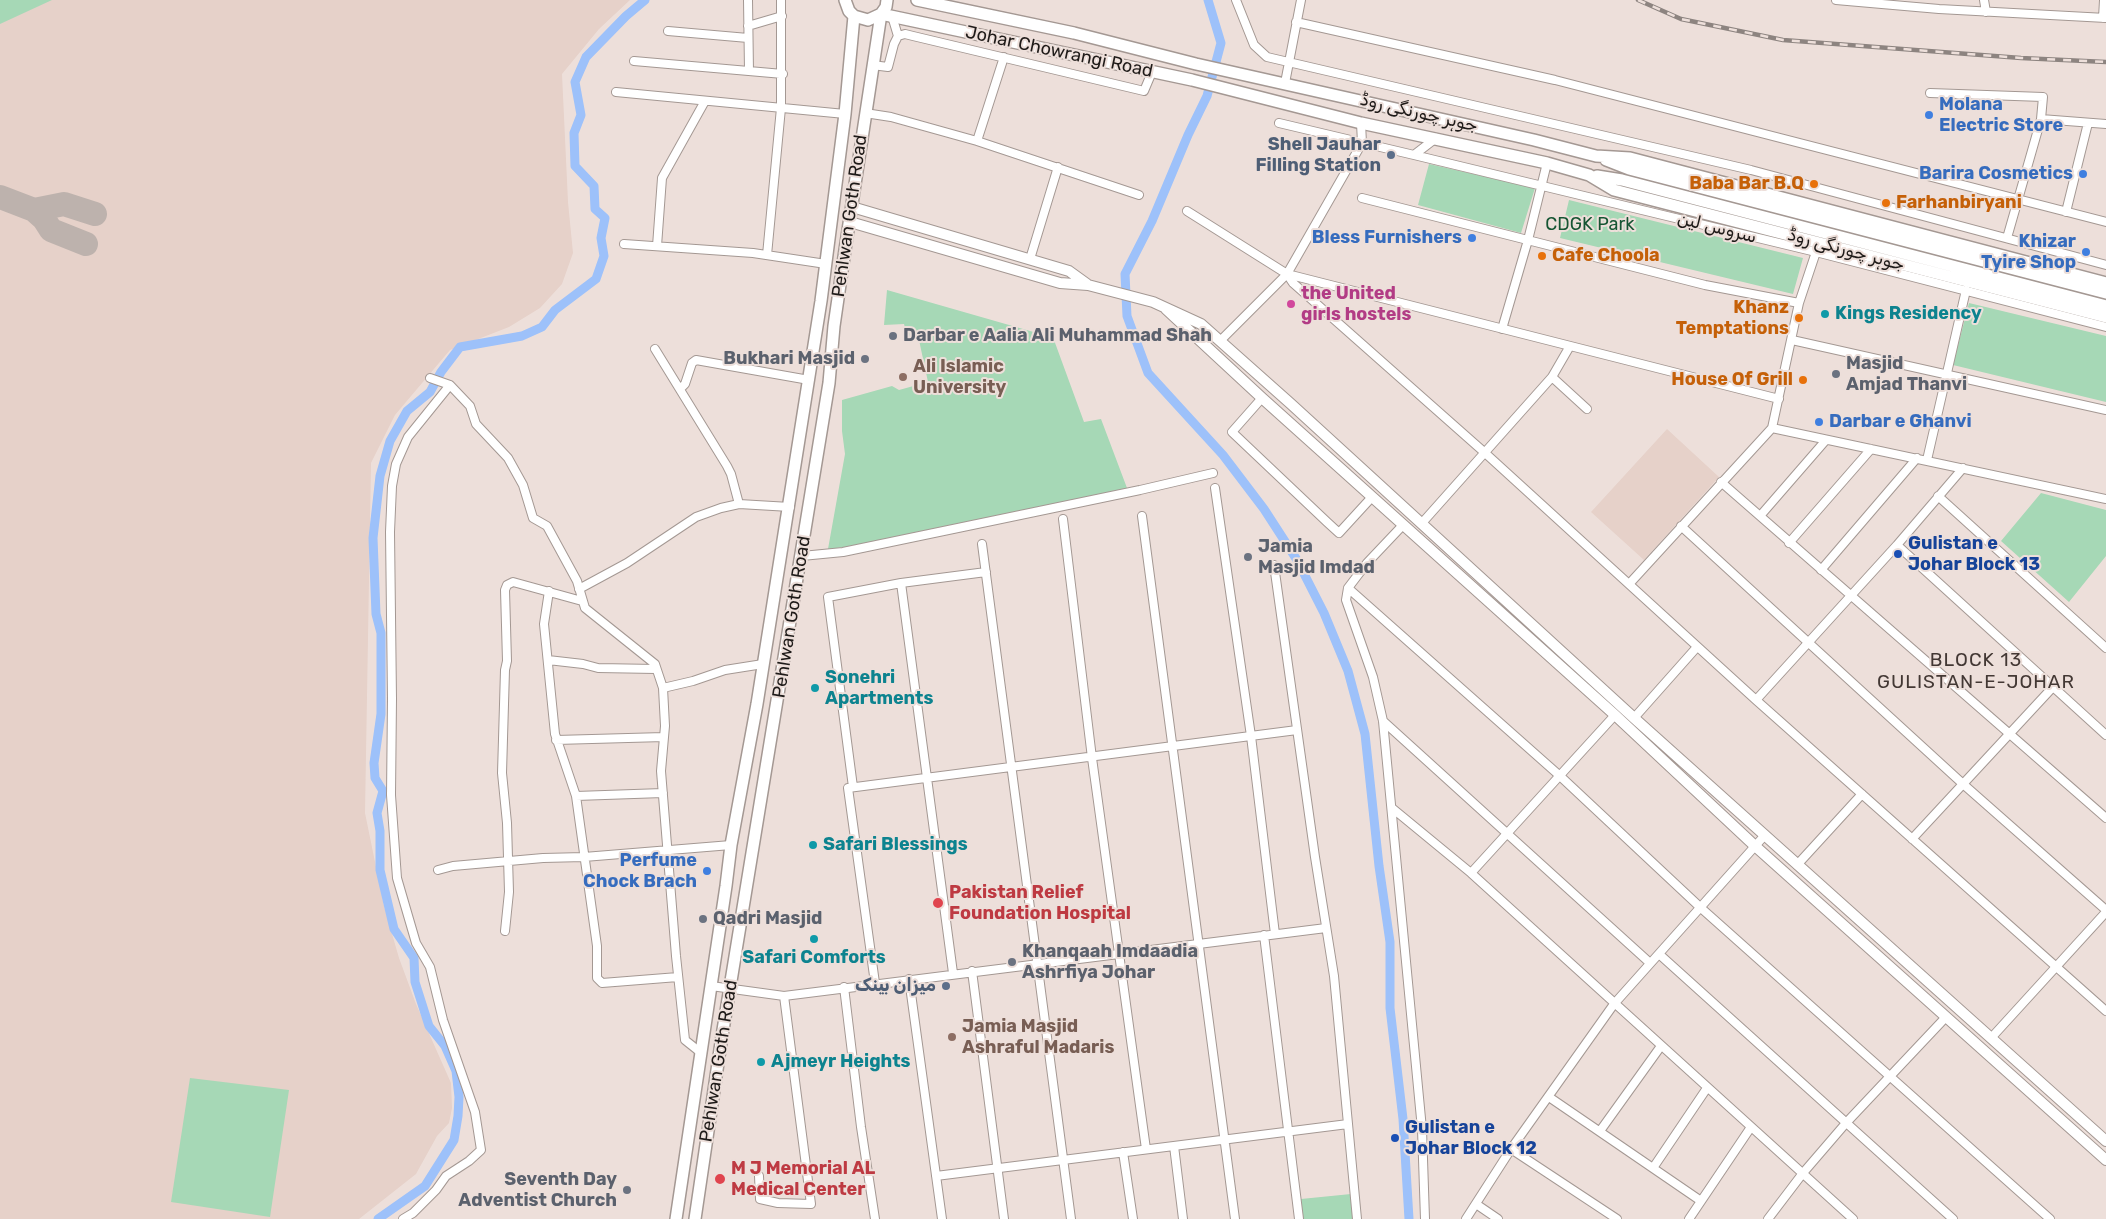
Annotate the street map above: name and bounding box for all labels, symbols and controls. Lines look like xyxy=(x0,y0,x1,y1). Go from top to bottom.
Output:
street label: Johar Chowrangi Road xyxy=(963,22,1155,82)
street label: جوہر چورنگی روڈ xyxy=(1358,89,1480,137)
place label: Molana Electric Store xyxy=(1939,94,2063,136)
marker: Molana Electric Store xyxy=(1923,109,1935,121)
street label: Pehlwan Goth Road xyxy=(828,133,872,299)
place label: Shell Jauhar Filling Station xyxy=(1255,134,1381,176)
marker: Shell Jauhar Filling Station xyxy=(1385,149,1397,161)
place label: Barira Cosmetics xyxy=(1919,163,2073,185)
marker: Barira Cosmetics xyxy=(2077,168,2089,180)
place label: Baba Bar B.Q xyxy=(1689,173,1804,195)
marker: Baba Bar B.Q xyxy=(1808,178,1820,190)
place label: Farhanbiryani xyxy=(1896,192,2022,214)
marker: Farhanbiryani xyxy=(1880,197,1892,209)
street label: سروس لین xyxy=(1675,208,1759,248)
park label: CDGK Park xyxy=(1545,214,1635,236)
street label: جوہر چورنگی روڈ xyxy=(1785,224,1907,276)
place label: Bless Furnishers xyxy=(1312,227,1462,249)
place label: Khizar Tyire Shop xyxy=(1981,231,2076,274)
marker: Bless Furnishers xyxy=(1466,232,1478,244)
place label: Cafe Choola xyxy=(1552,245,1660,267)
marker: Khizar Tyire Shop xyxy=(2080,246,2092,258)
marker: Cafe Choola xyxy=(1536,250,1548,262)
place label: the United girls hostels xyxy=(1301,283,1411,326)
place label: Khanz Temptations xyxy=(1676,297,1789,340)
marker: the United girls hostels xyxy=(1285,298,1297,310)
place label: Kings Residency xyxy=(1835,303,1982,325)
marker: Kings Residency xyxy=(1819,308,1831,320)
marker: Khanz Temptations xyxy=(1793,312,1805,324)
place label: Darbar e Aalia Ali Muhammad Shah xyxy=(903,325,1212,347)
marker: Darbar e Aalia Ali Muhammad Shah xyxy=(887,330,899,342)
place label: Bukhari Masjid xyxy=(723,348,855,370)
marker: Bukhari Masjid xyxy=(859,353,871,365)
place label: Masjid Amjad Thanvi xyxy=(1846,353,1967,396)
place label: Ali Islamic University xyxy=(913,356,1006,398)
marker: Masjid Amjad Thanvi xyxy=(1830,368,1842,380)
place label: House Of Grill xyxy=(1671,369,1793,391)
marker: Ali Islamic University xyxy=(897,371,909,383)
marker: House Of Grill xyxy=(1797,374,1809,386)
place label: Darbar e Ghanvi xyxy=(1829,411,1972,433)
marker: Darbar e Ghanvi xyxy=(1813,416,1825,428)
place label: Gulistan e Johar Block 13 xyxy=(1908,533,2040,576)
street label: Pehlwan Goth Road xyxy=(769,534,815,700)
place label: Jamia Masjid Imdad xyxy=(1258,536,1375,578)
marker: Gulistan e Johar Block 13 xyxy=(1892,548,1904,560)
marker: Jamia Masjid Imdad xyxy=(1242,551,1254,563)
district label: BLOCK 13 GULISTAN-E-JOHAR xyxy=(1875,650,2077,694)
place label: Sonehri Apartments xyxy=(825,667,933,710)
marker: Sonehri Apartments xyxy=(809,682,821,694)
place label: Safari Blessings xyxy=(823,834,968,856)
marker: Safari Blessings xyxy=(807,839,819,851)
place label: Perfume Chock Brach xyxy=(583,850,697,892)
marker: Perfume Chock Brach xyxy=(701,865,713,877)
place label: Pakistan Relief Foundation Hospital xyxy=(949,882,1131,924)
marker: Pakistan Relief Foundation Hospital xyxy=(931,896,945,910)
place label: Qadri Masjid xyxy=(713,908,822,930)
marker: Qadri Masjid xyxy=(697,913,709,925)
marker: Safari Comforts xyxy=(808,933,820,945)
place label: Khanqaah Imdaadia Ashrfiya Johar xyxy=(1022,941,1198,984)
place label: Safari Comforts xyxy=(742,947,886,969)
marker: Khanqaah Imdaadia Ashrfiya Johar xyxy=(1006,956,1018,968)
place label: میزان بینک xyxy=(855,975,936,997)
street label: Pehlwan Goth Road xyxy=(696,978,742,1144)
marker: میزان بینک xyxy=(940,980,952,992)
place label: Jamia Masjid Ashraful Madaris xyxy=(962,1016,1114,1058)
marker: Jamia Masjid Ashraful Madaris xyxy=(946,1031,958,1043)
place label: Ajmeyr Heights xyxy=(771,1051,911,1073)
marker: Ajmeyr Heights xyxy=(755,1056,767,1068)
place label: Gulistan e Johar Block 12 xyxy=(1405,1117,1537,1160)
marker: Gulistan e Johar Block 12 xyxy=(1389,1132,1401,1144)
place label: M J Memorial AL Medical Center xyxy=(731,1158,875,1200)
place label: Seventh Day Adventist Church xyxy=(458,1169,617,1212)
marker: M J Memorial AL Medical Center xyxy=(713,1172,727,1186)
marker: Seventh Day Adventist Church xyxy=(621,1184,633,1196)

